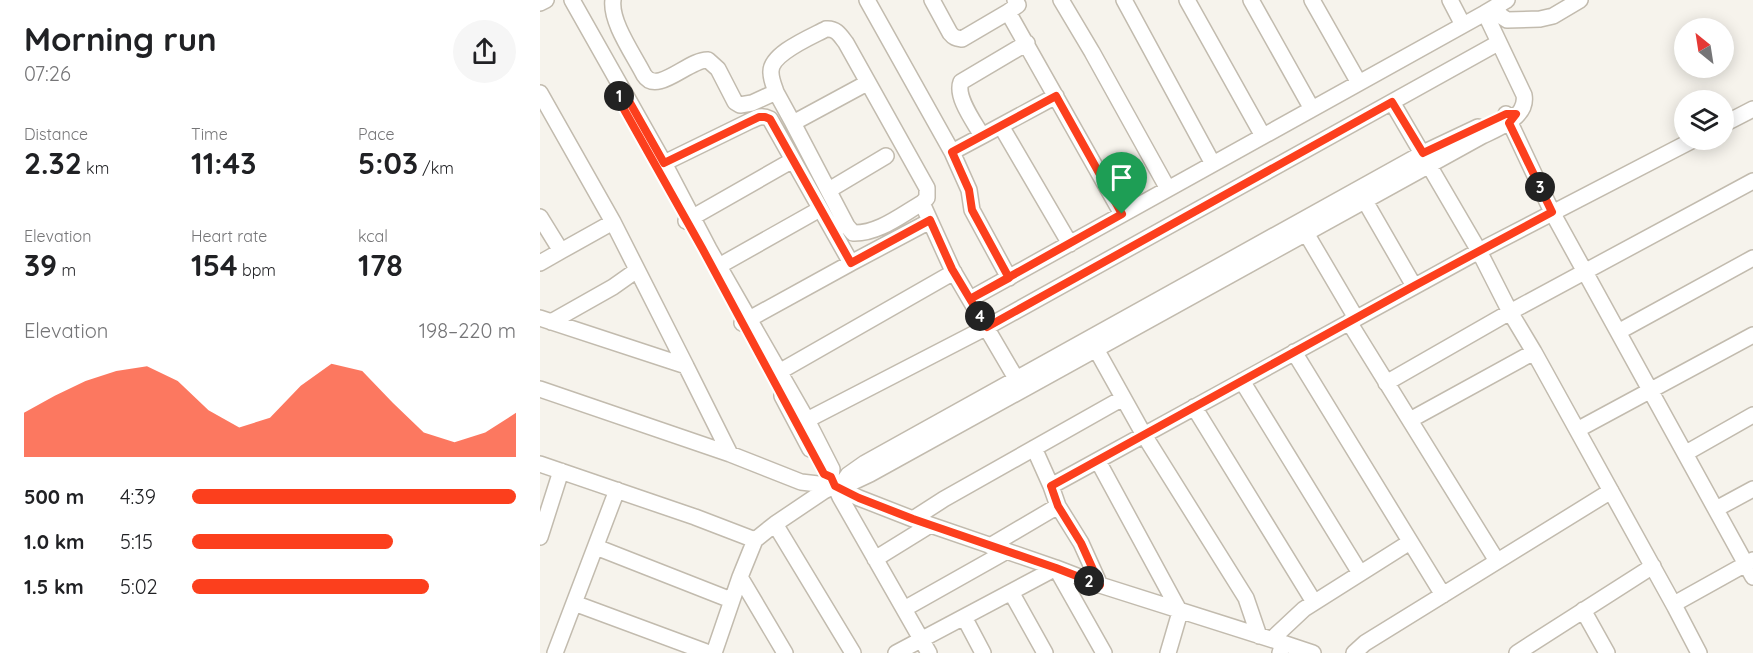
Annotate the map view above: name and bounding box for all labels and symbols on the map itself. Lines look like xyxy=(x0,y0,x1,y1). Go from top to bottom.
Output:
north arrow xyxy=(1674,18,1734,78)
pin: 1 xyxy=(604,81,634,111)
pin xyxy=(1096,152,1147,214)
pin: 3 xyxy=(1525,172,1555,202)
pin: 4 xyxy=(965,301,995,331)
pin: 2 xyxy=(1074,566,1104,596)

